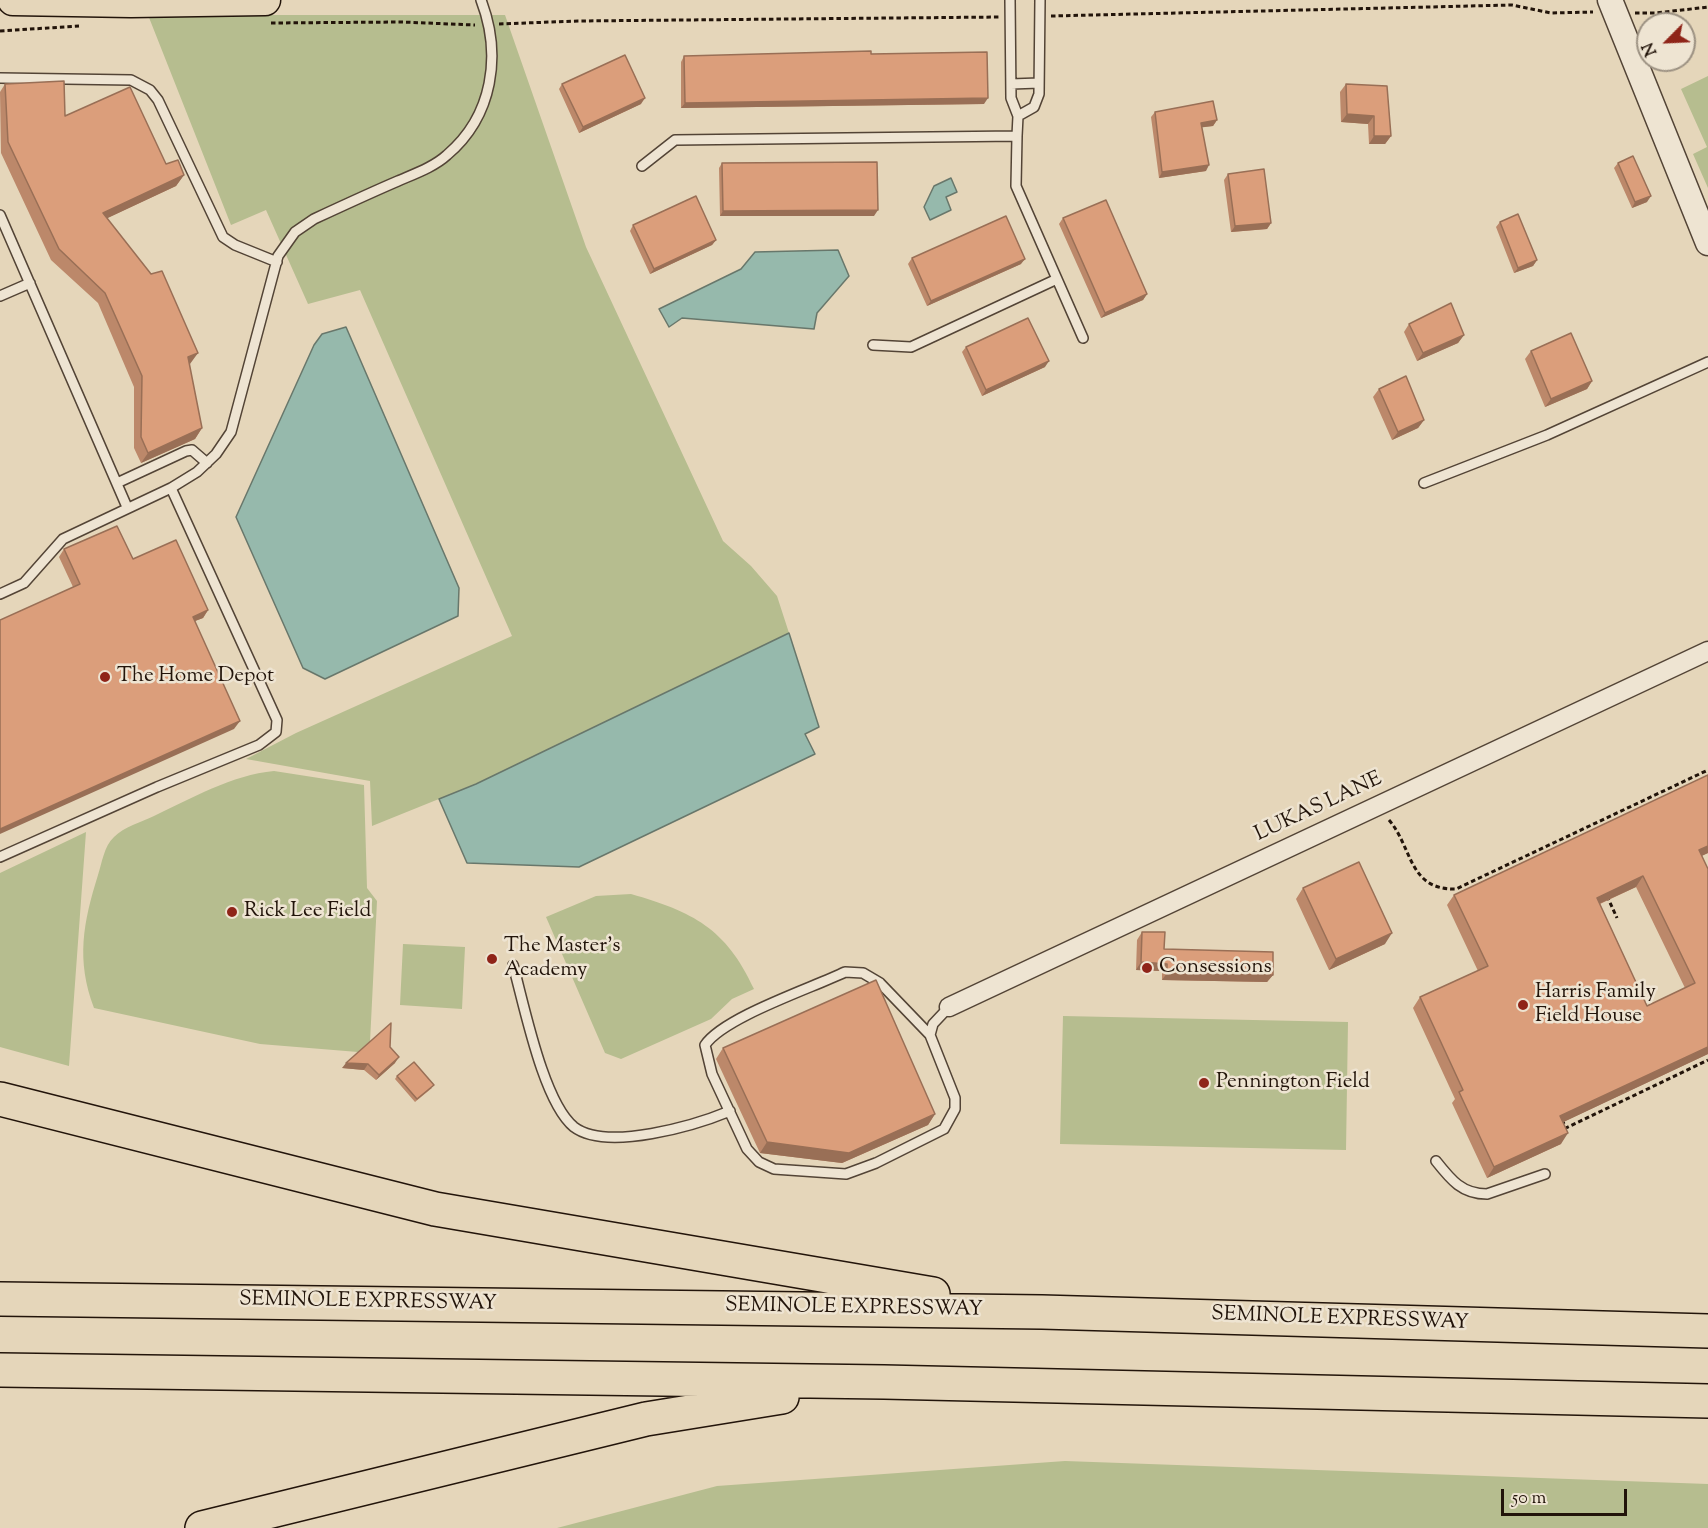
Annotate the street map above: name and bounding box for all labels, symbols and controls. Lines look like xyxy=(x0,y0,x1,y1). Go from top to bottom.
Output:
north arrow xyxy=(1636,12,1696,72)
text: N xyxy=(1638,38,1664,59)
place label: The Home Depot xyxy=(117,664,274,690)
marker: The Home Depot xyxy=(98,670,112,684)
street label: LUKAS LANE xyxy=(1251,768,1387,848)
place label: Rick Lee Field xyxy=(244,899,371,925)
marker: Rick Lee Field xyxy=(225,905,239,919)
place label: The Master's Academy xyxy=(504,934,620,984)
marker: The Master's Academy xyxy=(485,952,499,966)
place label: Consessions xyxy=(1159,955,1272,981)
marker: Consessions xyxy=(1140,961,1154,975)
place label: Harris Family Field House xyxy=(1535,980,1656,1030)
marker: Harris Family Field House xyxy=(1516,998,1530,1012)
place label: Pennington Field xyxy=(1216,1070,1370,1096)
marker: Pennington Field xyxy=(1197,1076,1211,1090)
street label: SEMINOLE EXPRESSWAY xyxy=(239,1288,497,1318)
street label: SEMINOLE EXPRESSWAY xyxy=(725,1294,983,1324)
street label: SEMINOLE EXPRESSWAY xyxy=(1211,1303,1469,1337)
scale bar xyxy=(1504,1477,1630,1515)
text: 50 m xyxy=(1512,1486,1546,1512)

